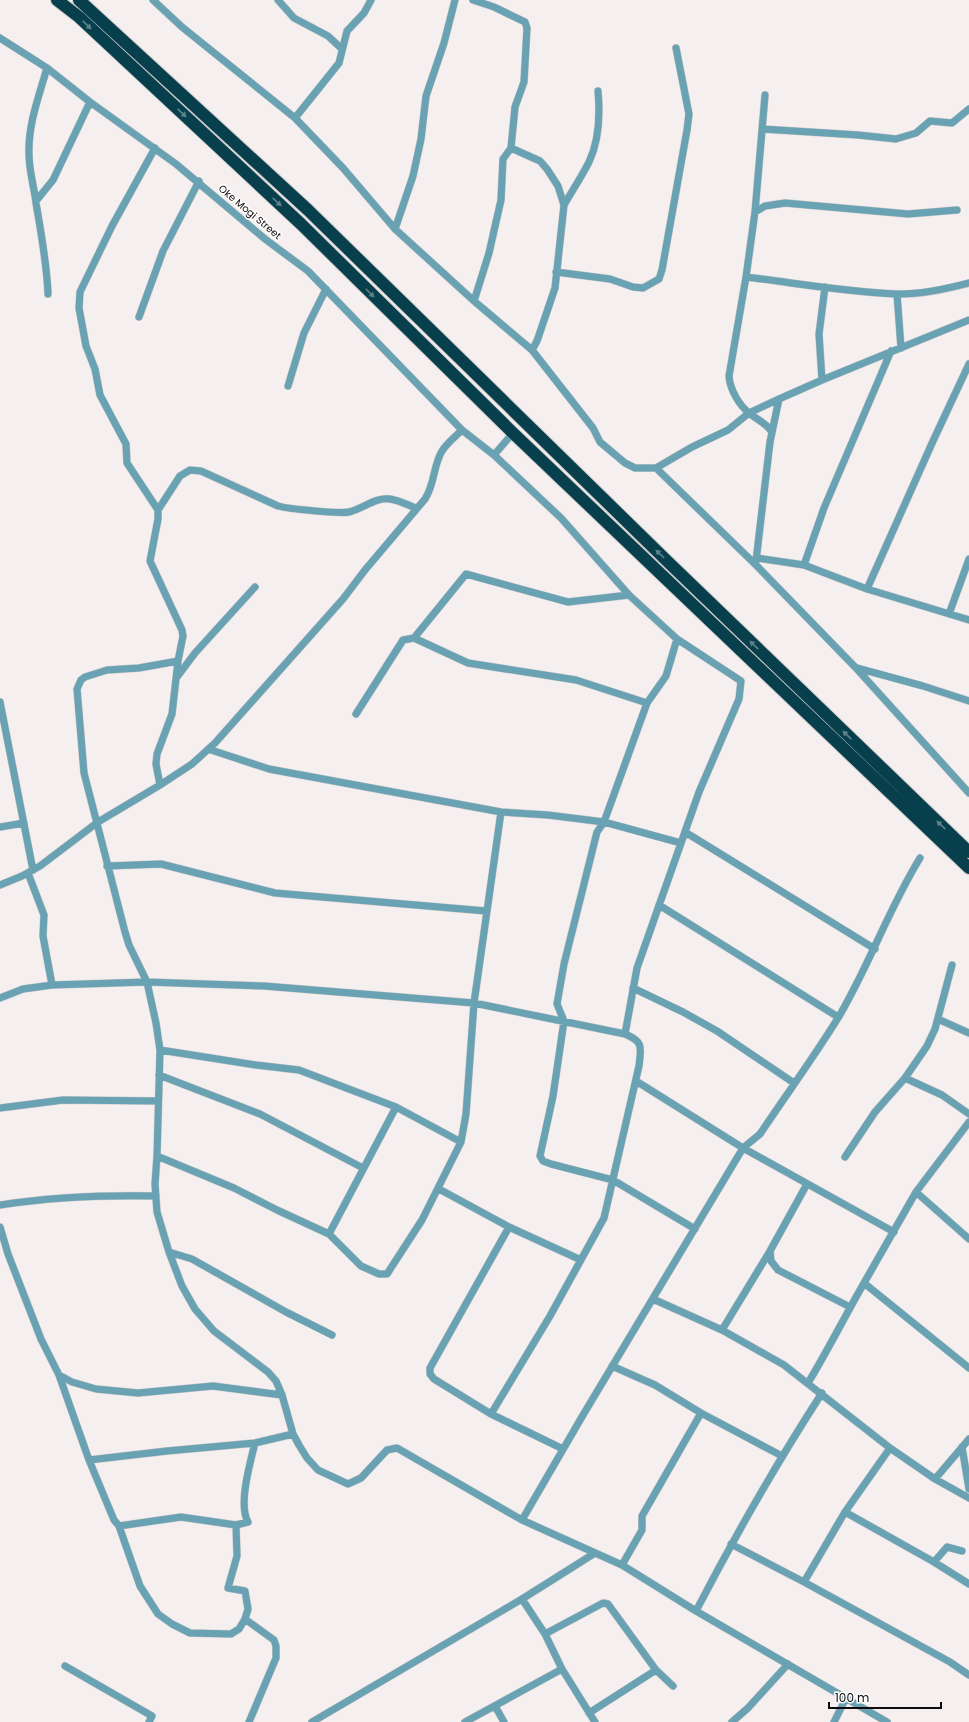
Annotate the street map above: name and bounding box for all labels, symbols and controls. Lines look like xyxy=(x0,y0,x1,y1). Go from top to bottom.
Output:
one-way arrow xyxy=(82,20,92,29)
one-way arrow xyxy=(177,109,187,118)
street label: Oke Mogi Street xyxy=(215,181,285,243)
one-way arrow xyxy=(272,197,282,207)
one-way arrow xyxy=(365,288,375,298)
one-way arrow xyxy=(655,550,665,559)
one-way arrow xyxy=(749,640,759,650)
one-way arrow xyxy=(842,730,852,740)
one-way arrow xyxy=(936,820,946,830)
scale bar xyxy=(829,1684,941,1710)
text: 100 m xyxy=(835,1689,869,1706)

